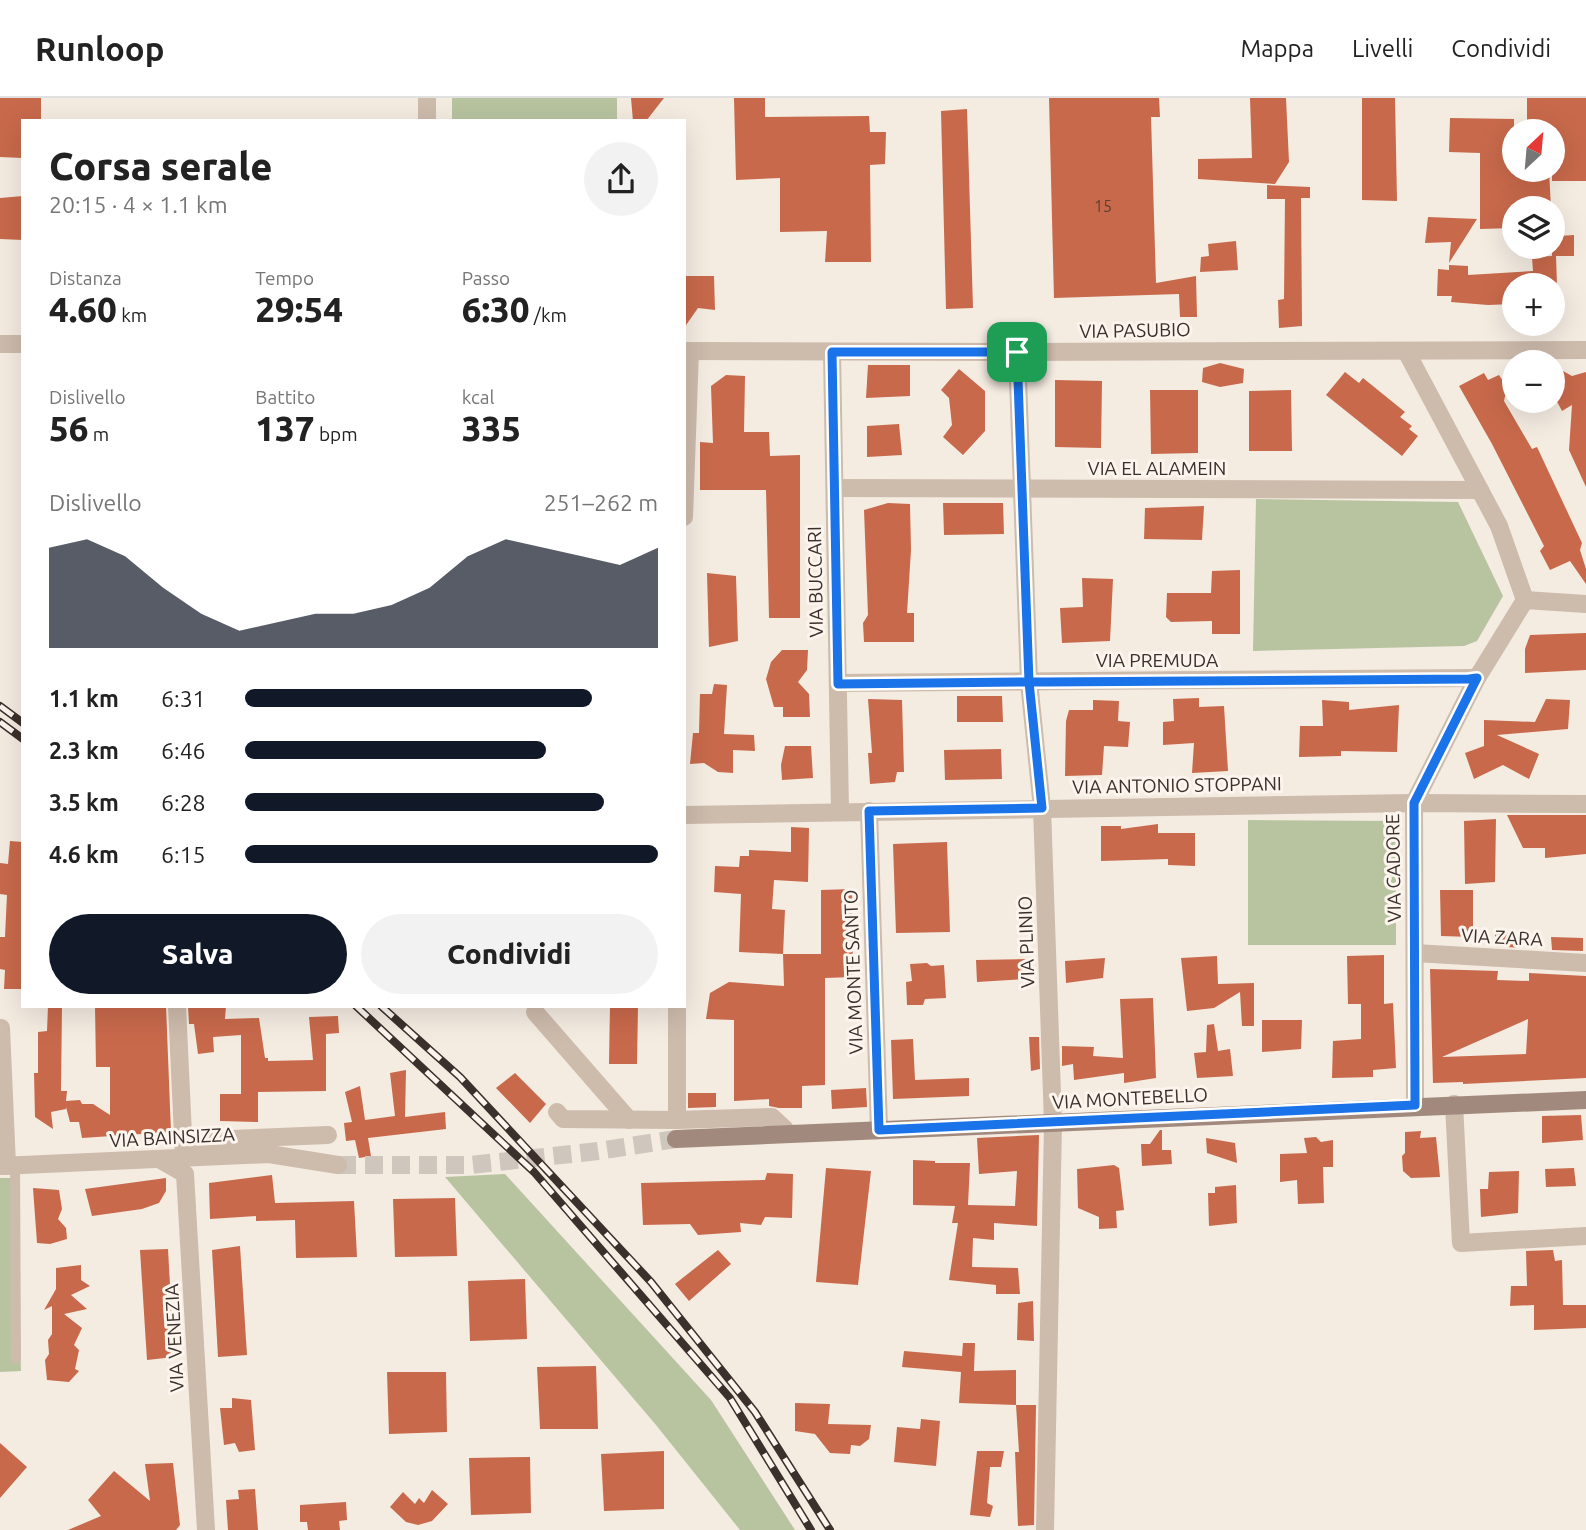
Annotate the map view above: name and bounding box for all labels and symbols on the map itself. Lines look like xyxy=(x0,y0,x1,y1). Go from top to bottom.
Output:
north arrow xyxy=(1502,119,1564,182)
house number: 15 xyxy=(1094,197,1112,215)
street label: VIA PASUBIO xyxy=(1079,318,1191,342)
pin xyxy=(987,322,1047,382)
street label: VIA EL ALAMEIN xyxy=(1088,457,1226,479)
street label: VIA BUCCARI xyxy=(803,526,827,638)
street label: VIA PREMUDA xyxy=(1096,649,1219,671)
street label: VIA ANTONIO STOPPANI xyxy=(1072,772,1282,798)
street label: VIA CADORE xyxy=(1381,813,1405,923)
street label: VIA MONTE SANTO xyxy=(839,889,867,1055)
street label: VIA PLINIO xyxy=(1013,895,1039,989)
street label: VIA ZARA xyxy=(1461,924,1544,950)
street label: VIA MONTEBELLO xyxy=(1052,1083,1208,1113)
street label: VIA BAINSIZZA xyxy=(109,1123,236,1151)
street label: VIA VENEZIA xyxy=(160,1283,188,1393)

